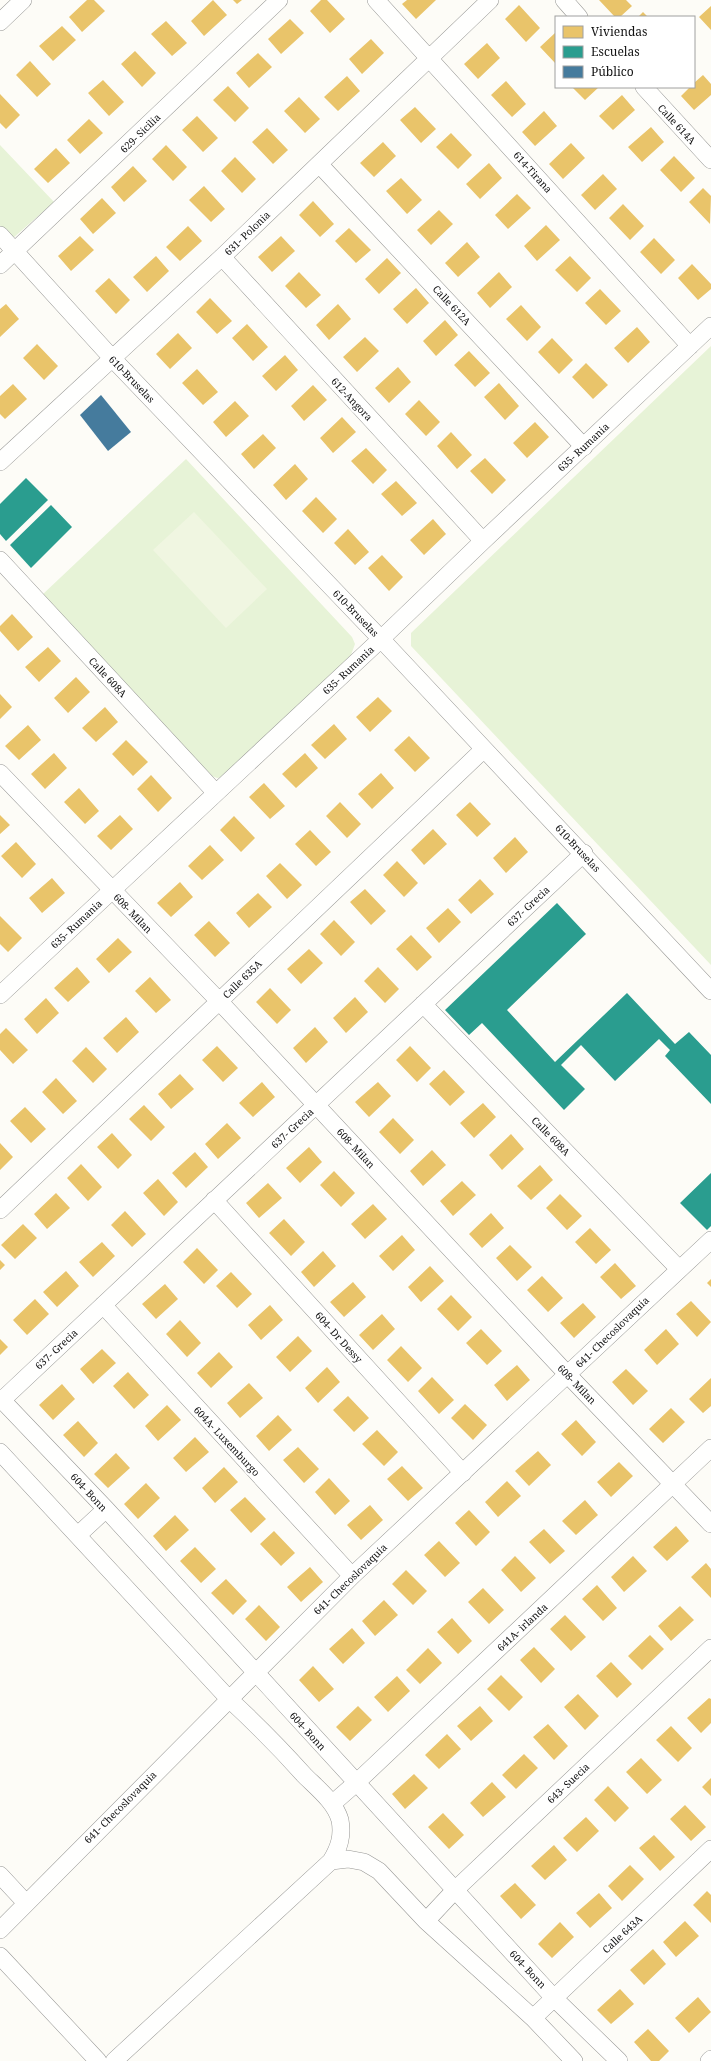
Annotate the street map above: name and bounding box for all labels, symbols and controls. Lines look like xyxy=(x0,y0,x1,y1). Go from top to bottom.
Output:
legend xyxy=(555,16,695,88)
text: Viviendas xyxy=(591,23,647,40)
text: Escuelas xyxy=(591,43,640,60)
text: Público xyxy=(591,63,634,80)
street label: Calle 614A xyxy=(655,101,700,148)
street label: 629- Sicilia xyxy=(117,110,164,156)
street label: 614-Tirana xyxy=(511,148,556,196)
street label: 631- Polonia xyxy=(221,207,273,258)
street label: Calle 612A xyxy=(430,282,475,329)
street label: 610-Bruselas xyxy=(106,352,158,406)
street label: 612-Angora xyxy=(328,374,376,424)
street label: 635- Rumania xyxy=(554,419,612,475)
street label: 610-Bruselas xyxy=(330,586,382,640)
street label: 635- Rumania xyxy=(319,642,377,698)
street label: Calle 608A xyxy=(86,654,131,701)
street label: 610-Bruselas xyxy=(552,821,604,875)
street label: 637- Grecia xyxy=(504,882,553,929)
street label: 608- Milan xyxy=(111,890,156,936)
street label: 635- Rumania xyxy=(47,896,105,952)
street label: Calle 635A xyxy=(219,956,265,1001)
street label: 637- Grecia xyxy=(268,1104,317,1151)
street label: Calle 608A xyxy=(529,1113,574,1159)
street label: 608- Milan xyxy=(334,1125,379,1172)
street label: 641- Checoslovaquia xyxy=(572,1293,652,1371)
street label: 604- Dr Dessy xyxy=(312,1308,366,1366)
street label: 637- Grecia xyxy=(32,1325,81,1372)
street label: 608- Milan xyxy=(555,1361,600,1407)
street label: 604A- Luxemburgo xyxy=(191,1403,263,1479)
street label: 604- Bonn xyxy=(68,1470,111,1515)
street label: 641- Checoslovaquia xyxy=(310,1540,390,1618)
street label: 641A- irlanda xyxy=(494,1600,551,1654)
street label: 604- Bonn xyxy=(287,1709,330,1754)
street label: 643- Suecia xyxy=(544,1759,593,1806)
street label: 641- Checoslovaquia xyxy=(81,1767,160,1846)
street label: Calle 643A xyxy=(599,1911,646,1956)
street label: 604- Bonn xyxy=(507,1947,550,1992)

